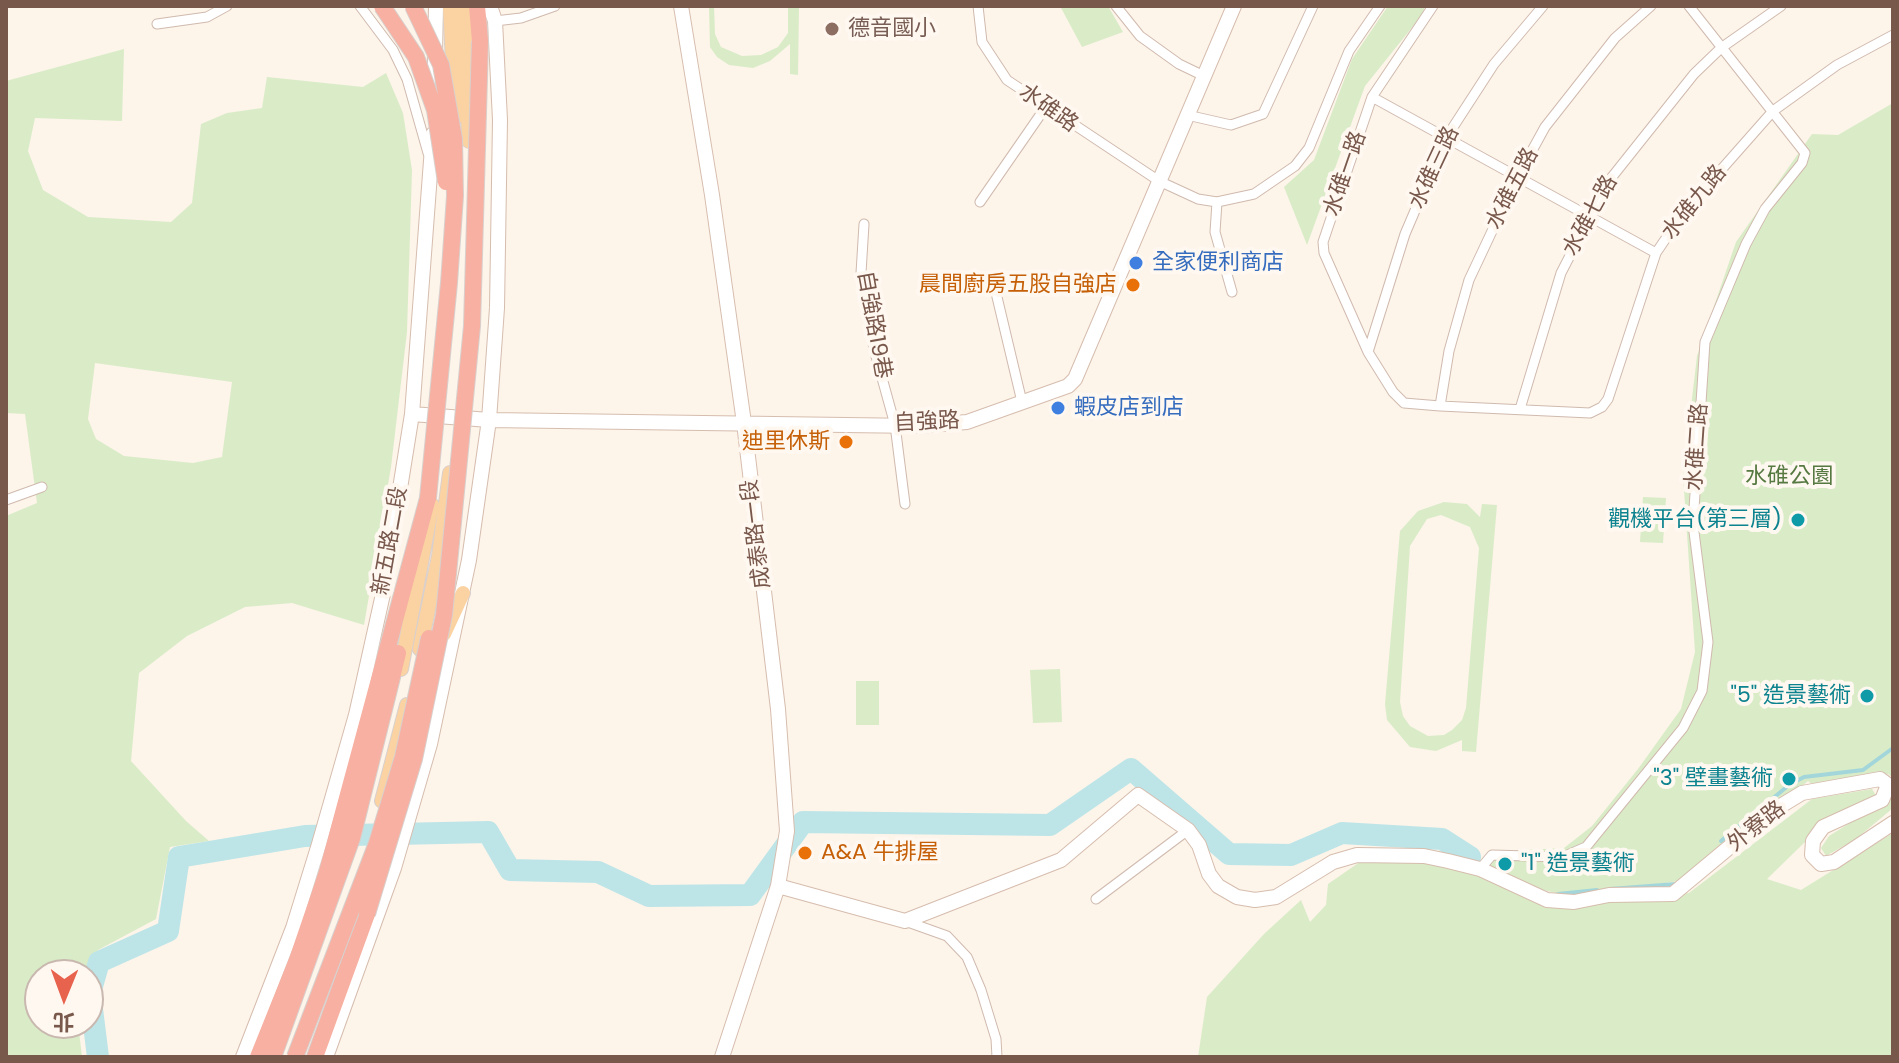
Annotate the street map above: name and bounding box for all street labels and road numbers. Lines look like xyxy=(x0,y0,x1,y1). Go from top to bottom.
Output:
street label: 水碓路 xyxy=(1013,79,1083,139)
street label: 水碓三路 xyxy=(1404,123,1466,213)
street label: 水碓一路 xyxy=(1319,128,1373,220)
street label: 水碓五路 xyxy=(1481,144,1545,234)
street label: 水碓九路 xyxy=(1657,160,1733,246)
street label: 水碓七路 xyxy=(1558,171,1624,261)
street label: 自強路19巷 xyxy=(851,269,895,381)
street label: 水碓二路 xyxy=(1682,402,1714,492)
street label: 自強路 xyxy=(893,408,961,438)
street label: 成泰路一段 xyxy=(737,478,777,590)
street label: 新五路二段 xyxy=(368,485,414,597)
street label: 外寮路 xyxy=(1723,796,1791,858)

